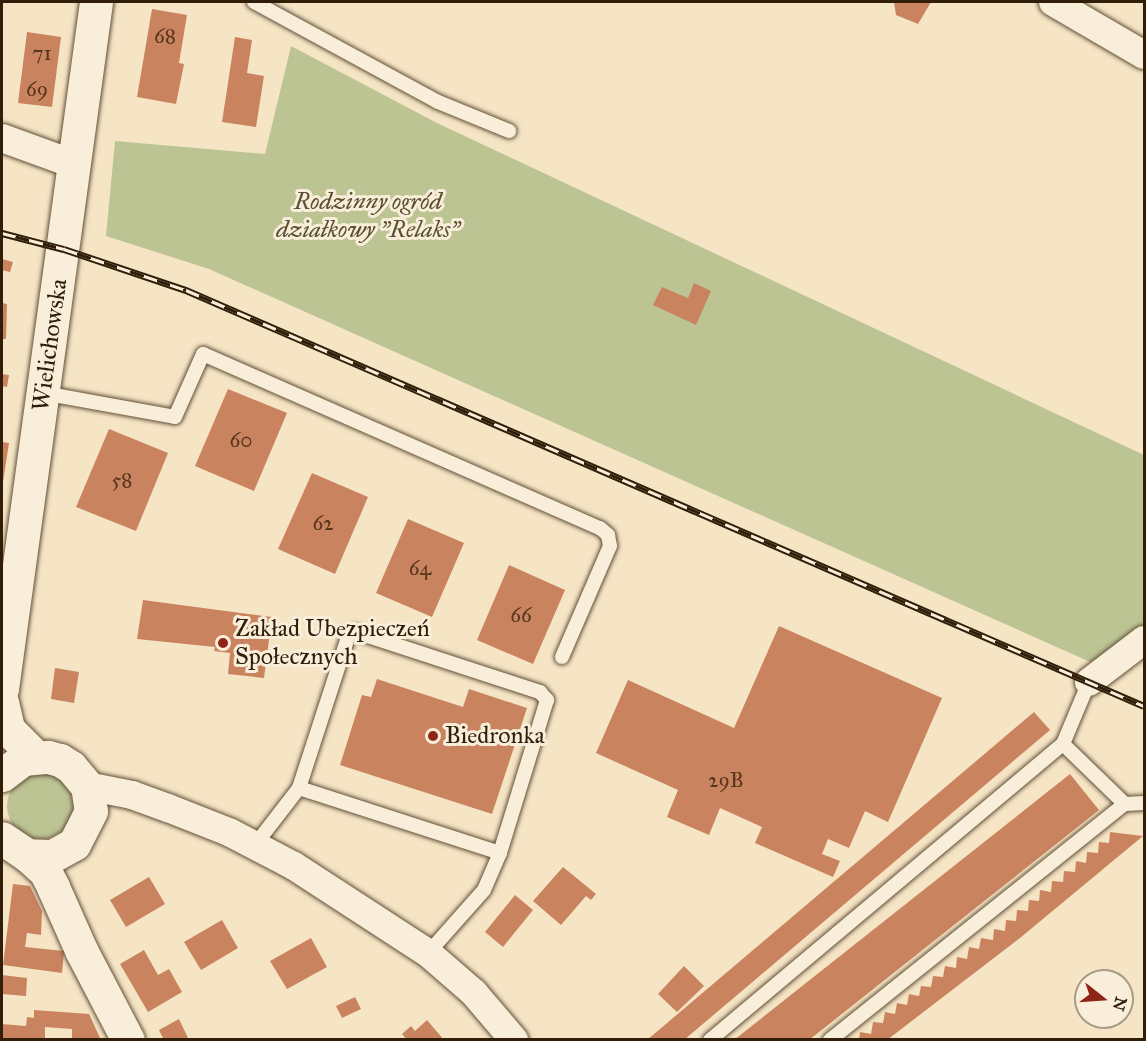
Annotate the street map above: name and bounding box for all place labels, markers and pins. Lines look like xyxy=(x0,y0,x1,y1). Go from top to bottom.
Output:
place label: Zakład Ubezpieczeń Społecznych xyxy=(235,615,430,671)
marker: Zakład Ubezpieczeń Społecznych xyxy=(216,636,230,650)
place label: Biedronka xyxy=(445,722,545,750)
marker: Biedronka xyxy=(426,729,440,743)

